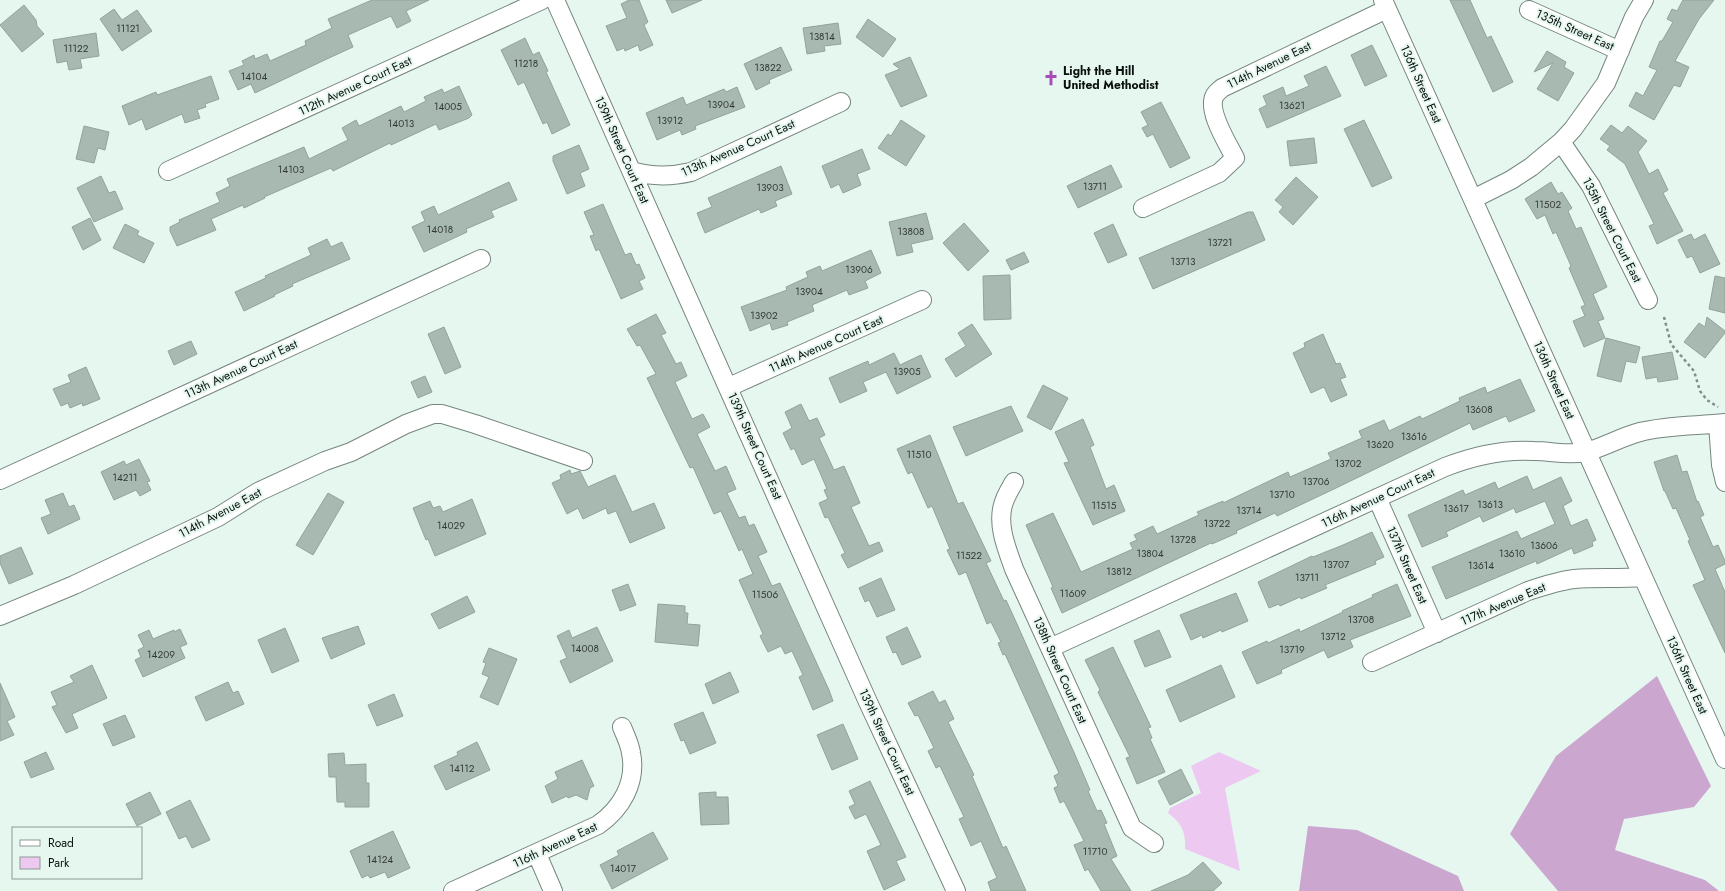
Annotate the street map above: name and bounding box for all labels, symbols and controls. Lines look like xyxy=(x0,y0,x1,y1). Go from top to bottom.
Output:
street label: 135th Street East xyxy=(1533,5,1617,55)
house number: 11121 xyxy=(116,21,140,36)
house number: 13814 xyxy=(809,29,835,44)
street label: 114th Avenue East xyxy=(1224,37,1314,93)
house number: 11122 xyxy=(64,41,89,56)
street label: 136th Street East xyxy=(1396,42,1446,126)
street label: 112th Avenue Court East xyxy=(295,52,415,120)
house number: 11218 xyxy=(514,56,538,71)
house number: 13822 xyxy=(755,60,782,75)
place label: Light the Hill United Methodist xyxy=(1063,62,1159,94)
house number: 14104 xyxy=(241,69,267,84)
church icon: Light the Hill United Methodist xyxy=(1042,69,1060,87)
street label: 139th Street Court East xyxy=(590,94,654,207)
house number: 13904 xyxy=(707,97,735,112)
house number: 13621 xyxy=(1279,98,1305,113)
house number: 14005 xyxy=(434,99,462,114)
house number: 13912 xyxy=(657,113,683,128)
street label: 113th Avenue Court East xyxy=(678,115,798,181)
house number: 14013 xyxy=(388,116,415,131)
house number: 14103 xyxy=(278,162,305,177)
street label: 135th Street Court East xyxy=(1578,174,1646,286)
house number: 13711 xyxy=(1083,179,1107,194)
house number: 13903 xyxy=(756,180,784,195)
house number: 11502 xyxy=(1535,197,1561,212)
house number: 14018 xyxy=(427,222,453,237)
house number: 13808 xyxy=(898,224,924,239)
house number: 13721 xyxy=(1207,235,1233,250)
house number: 13713 xyxy=(1170,254,1196,269)
house number: 13906 xyxy=(845,262,873,277)
house number: 13904 xyxy=(795,284,823,299)
house number: 13902 xyxy=(750,308,778,323)
street label: 114th Avenue Court East xyxy=(766,311,886,377)
street label: 113th Avenue Court East xyxy=(182,335,301,403)
street label: 136th Street East xyxy=(1529,338,1579,422)
house number: 13905 xyxy=(893,364,921,379)
street label: 139th Street Court East xyxy=(723,390,787,503)
house number: 13608 xyxy=(1465,402,1493,417)
house number: 13616 xyxy=(1401,429,1427,444)
house number: 13620 xyxy=(1366,437,1394,452)
house number: 11510 xyxy=(906,447,932,462)
house number: 13702 xyxy=(1335,456,1362,471)
street label: 116th Avenue Court East xyxy=(1318,464,1438,532)
house number: 14211 xyxy=(112,470,138,485)
house number: 13706 xyxy=(1303,474,1330,489)
street label: 114th Avenue East xyxy=(175,483,265,542)
house number: 13710 xyxy=(1269,487,1295,502)
house number: 13613 xyxy=(1477,497,1503,512)
house number: 11515 xyxy=(1092,498,1117,513)
house number: 13617 xyxy=(1443,501,1469,516)
house number: 13714 xyxy=(1236,503,1262,518)
house number: 13722 xyxy=(1204,516,1231,531)
house number: 14029 xyxy=(437,518,465,533)
street label: 137th Street East xyxy=(1382,523,1432,607)
house number: 13728 xyxy=(1170,532,1196,547)
house number: 13606 xyxy=(1530,538,1558,553)
house number: 13804 xyxy=(1136,546,1164,561)
house number: 13610 xyxy=(1499,546,1525,561)
house number: 11522 xyxy=(956,548,982,563)
house number: 13707 xyxy=(1323,557,1350,572)
house number: 13614 xyxy=(1468,558,1494,573)
house number: 13812 xyxy=(1106,564,1132,579)
house number: 13711 xyxy=(1295,570,1319,585)
street label: 117th Avenue East xyxy=(1458,578,1548,630)
house number: 11609 xyxy=(1060,586,1086,601)
house number: 11506 xyxy=(752,587,778,602)
house number: 13708 xyxy=(1348,612,1374,627)
street label: 138th Street Court East xyxy=(1028,614,1092,726)
house number: 13712 xyxy=(1320,629,1346,644)
street label: 136th Street East xyxy=(1662,633,1712,717)
house number: 14008 xyxy=(571,641,599,656)
house number: 13719 xyxy=(1279,642,1305,657)
house number: 14209 xyxy=(147,647,175,662)
street label: 139th Street Court East xyxy=(854,686,920,798)
house number: 14112 xyxy=(449,761,475,776)
street label: 116th Avenue East xyxy=(510,817,600,873)
legend xyxy=(12,827,142,879)
text: Road xyxy=(48,834,74,852)
house number: 11710 xyxy=(1083,844,1107,859)
house number: 14124 xyxy=(367,852,393,867)
text: Park xyxy=(48,854,70,872)
house number: 14017 xyxy=(610,861,637,876)

